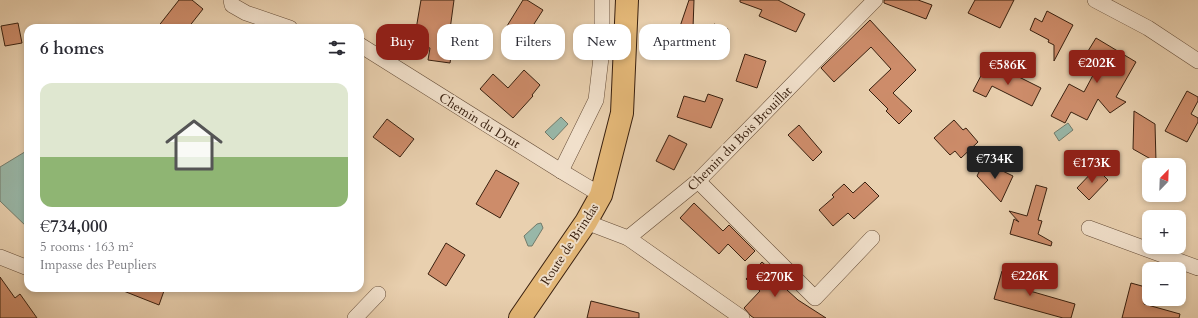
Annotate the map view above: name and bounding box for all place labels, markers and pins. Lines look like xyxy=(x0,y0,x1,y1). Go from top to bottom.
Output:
pin: €202K xyxy=(1069,50,1125,84)
pin: €586K xyxy=(980,52,1036,86)
pin: €734K xyxy=(967,146,1023,180)
pin: €173K xyxy=(1064,150,1120,184)
pin: €226K xyxy=(1002,263,1058,297)
pin: €270K xyxy=(747,264,803,298)

